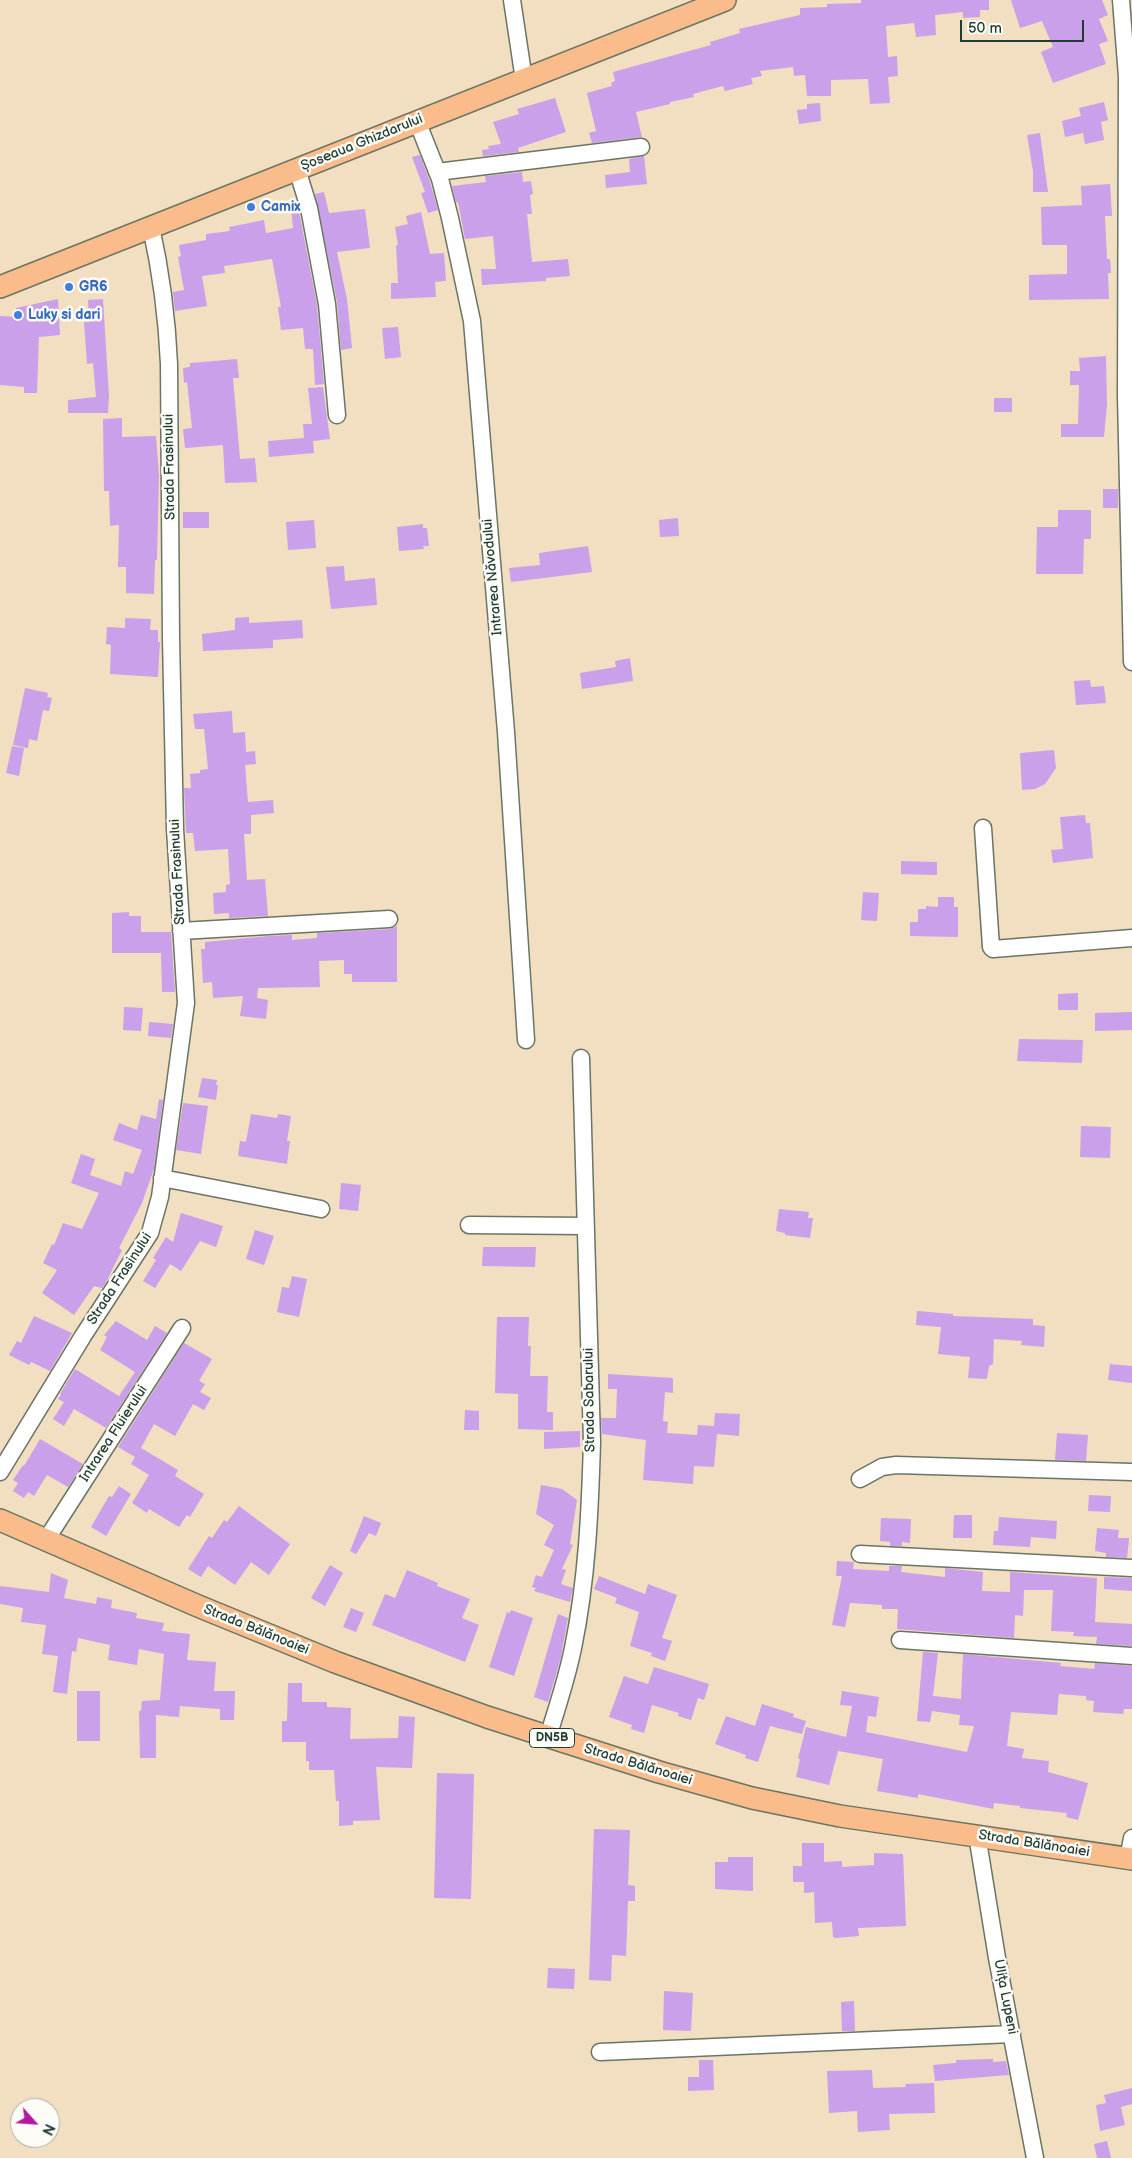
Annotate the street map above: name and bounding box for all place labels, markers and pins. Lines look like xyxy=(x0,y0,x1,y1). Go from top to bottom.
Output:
place label: Camix xyxy=(261,199,301,215)
marker: Camix xyxy=(245,201,257,213)
place label: GR6 xyxy=(79,279,107,295)
marker: GR6 xyxy=(63,281,75,293)
place label: Luky si dari xyxy=(28,307,100,323)
marker: Luky si dari xyxy=(12,309,24,321)

